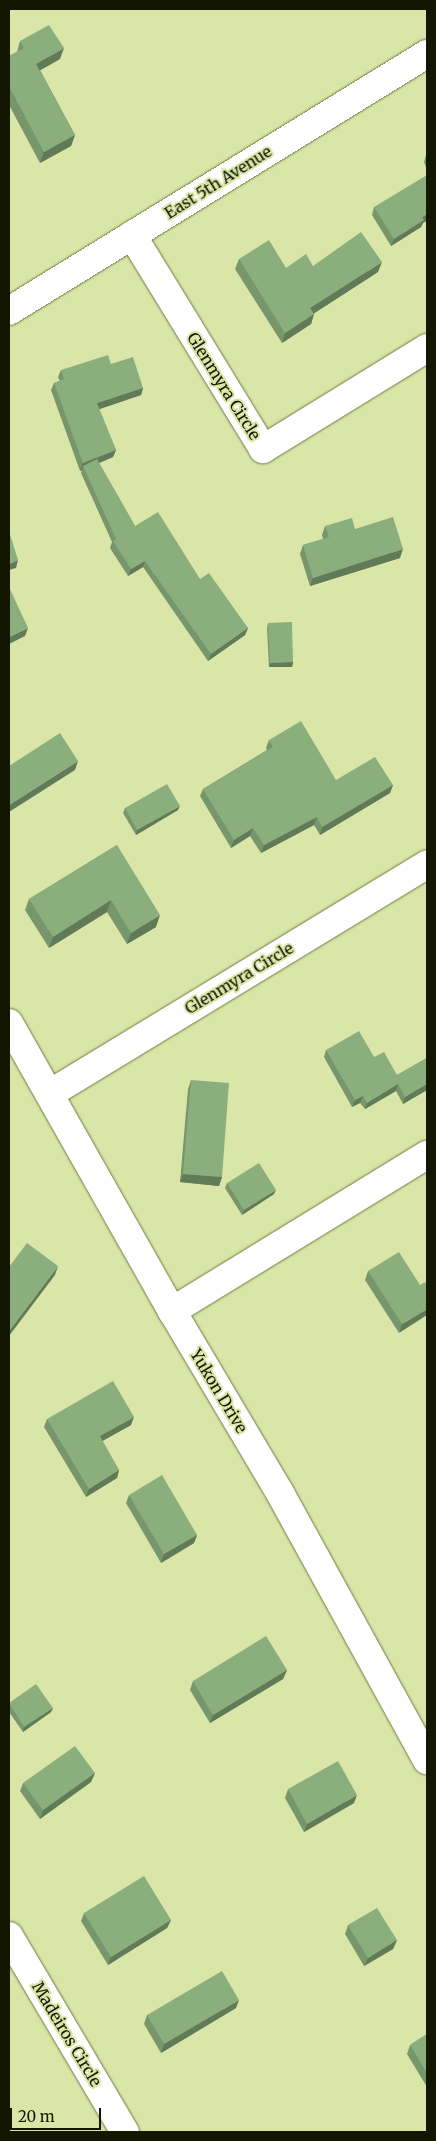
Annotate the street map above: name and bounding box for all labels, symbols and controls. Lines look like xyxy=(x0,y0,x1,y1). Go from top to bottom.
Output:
street label: East 5th Avenue xyxy=(161,141,275,223)
street label: Glenmyra Circle xyxy=(183,329,265,443)
street label: Glenmyra Circle xyxy=(181,938,297,1018)
street label: Yukon Drive xyxy=(186,1346,252,1436)
street label: Madeiros Circle xyxy=(28,1978,106,2090)
scale bar xyxy=(12,2098,104,2130)
text: 20 m xyxy=(18,2107,55,2126)

